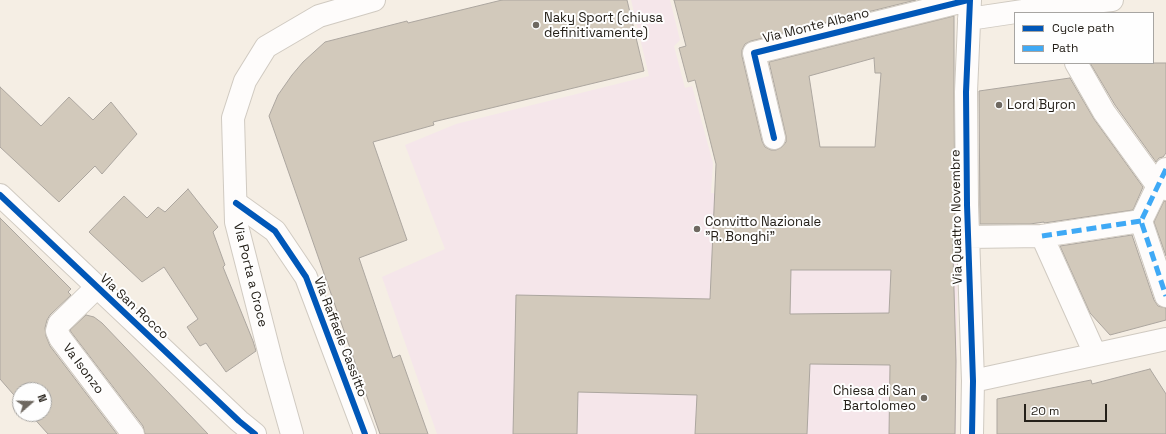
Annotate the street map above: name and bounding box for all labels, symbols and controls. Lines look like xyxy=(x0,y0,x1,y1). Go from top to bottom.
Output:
street label: Via Monte Albano xyxy=(761,5,871,47)
place label: Naky Sport (chiusa definitivamente) xyxy=(544,10,663,41)
legend xyxy=(1014,12,1154,64)
marker: Naky Sport (chiusa definitivamente) xyxy=(531,20,541,30)
text: Cycle path xyxy=(1052,20,1114,36)
text: Path xyxy=(1052,40,1078,56)
place label: Lord Byron xyxy=(1007,97,1076,113)
marker: Lord Byron xyxy=(994,100,1004,110)
street label: Via Quattro Novembre xyxy=(948,149,966,285)
place label: Convitto Nazionale "R. Bonghi" xyxy=(705,214,821,245)
street label: Via Porta a Croce xyxy=(230,221,270,329)
marker: Convitto Nazionale "R. Bonghi" xyxy=(692,224,702,234)
street label: Via San Rocco xyxy=(96,271,172,343)
street label: Via Raffaele Cassitto xyxy=(310,275,370,399)
street label: Va Isonzo xyxy=(59,341,107,397)
north arrow xyxy=(12,382,52,422)
place label: Chiesa di San Bartolomeo xyxy=(833,383,916,414)
text: N xyxy=(34,392,50,404)
marker: Chiesa di San Bartolomeo xyxy=(919,393,929,403)
scale bar xyxy=(1026,396,1109,422)
text: 20 m xyxy=(1031,403,1059,419)

